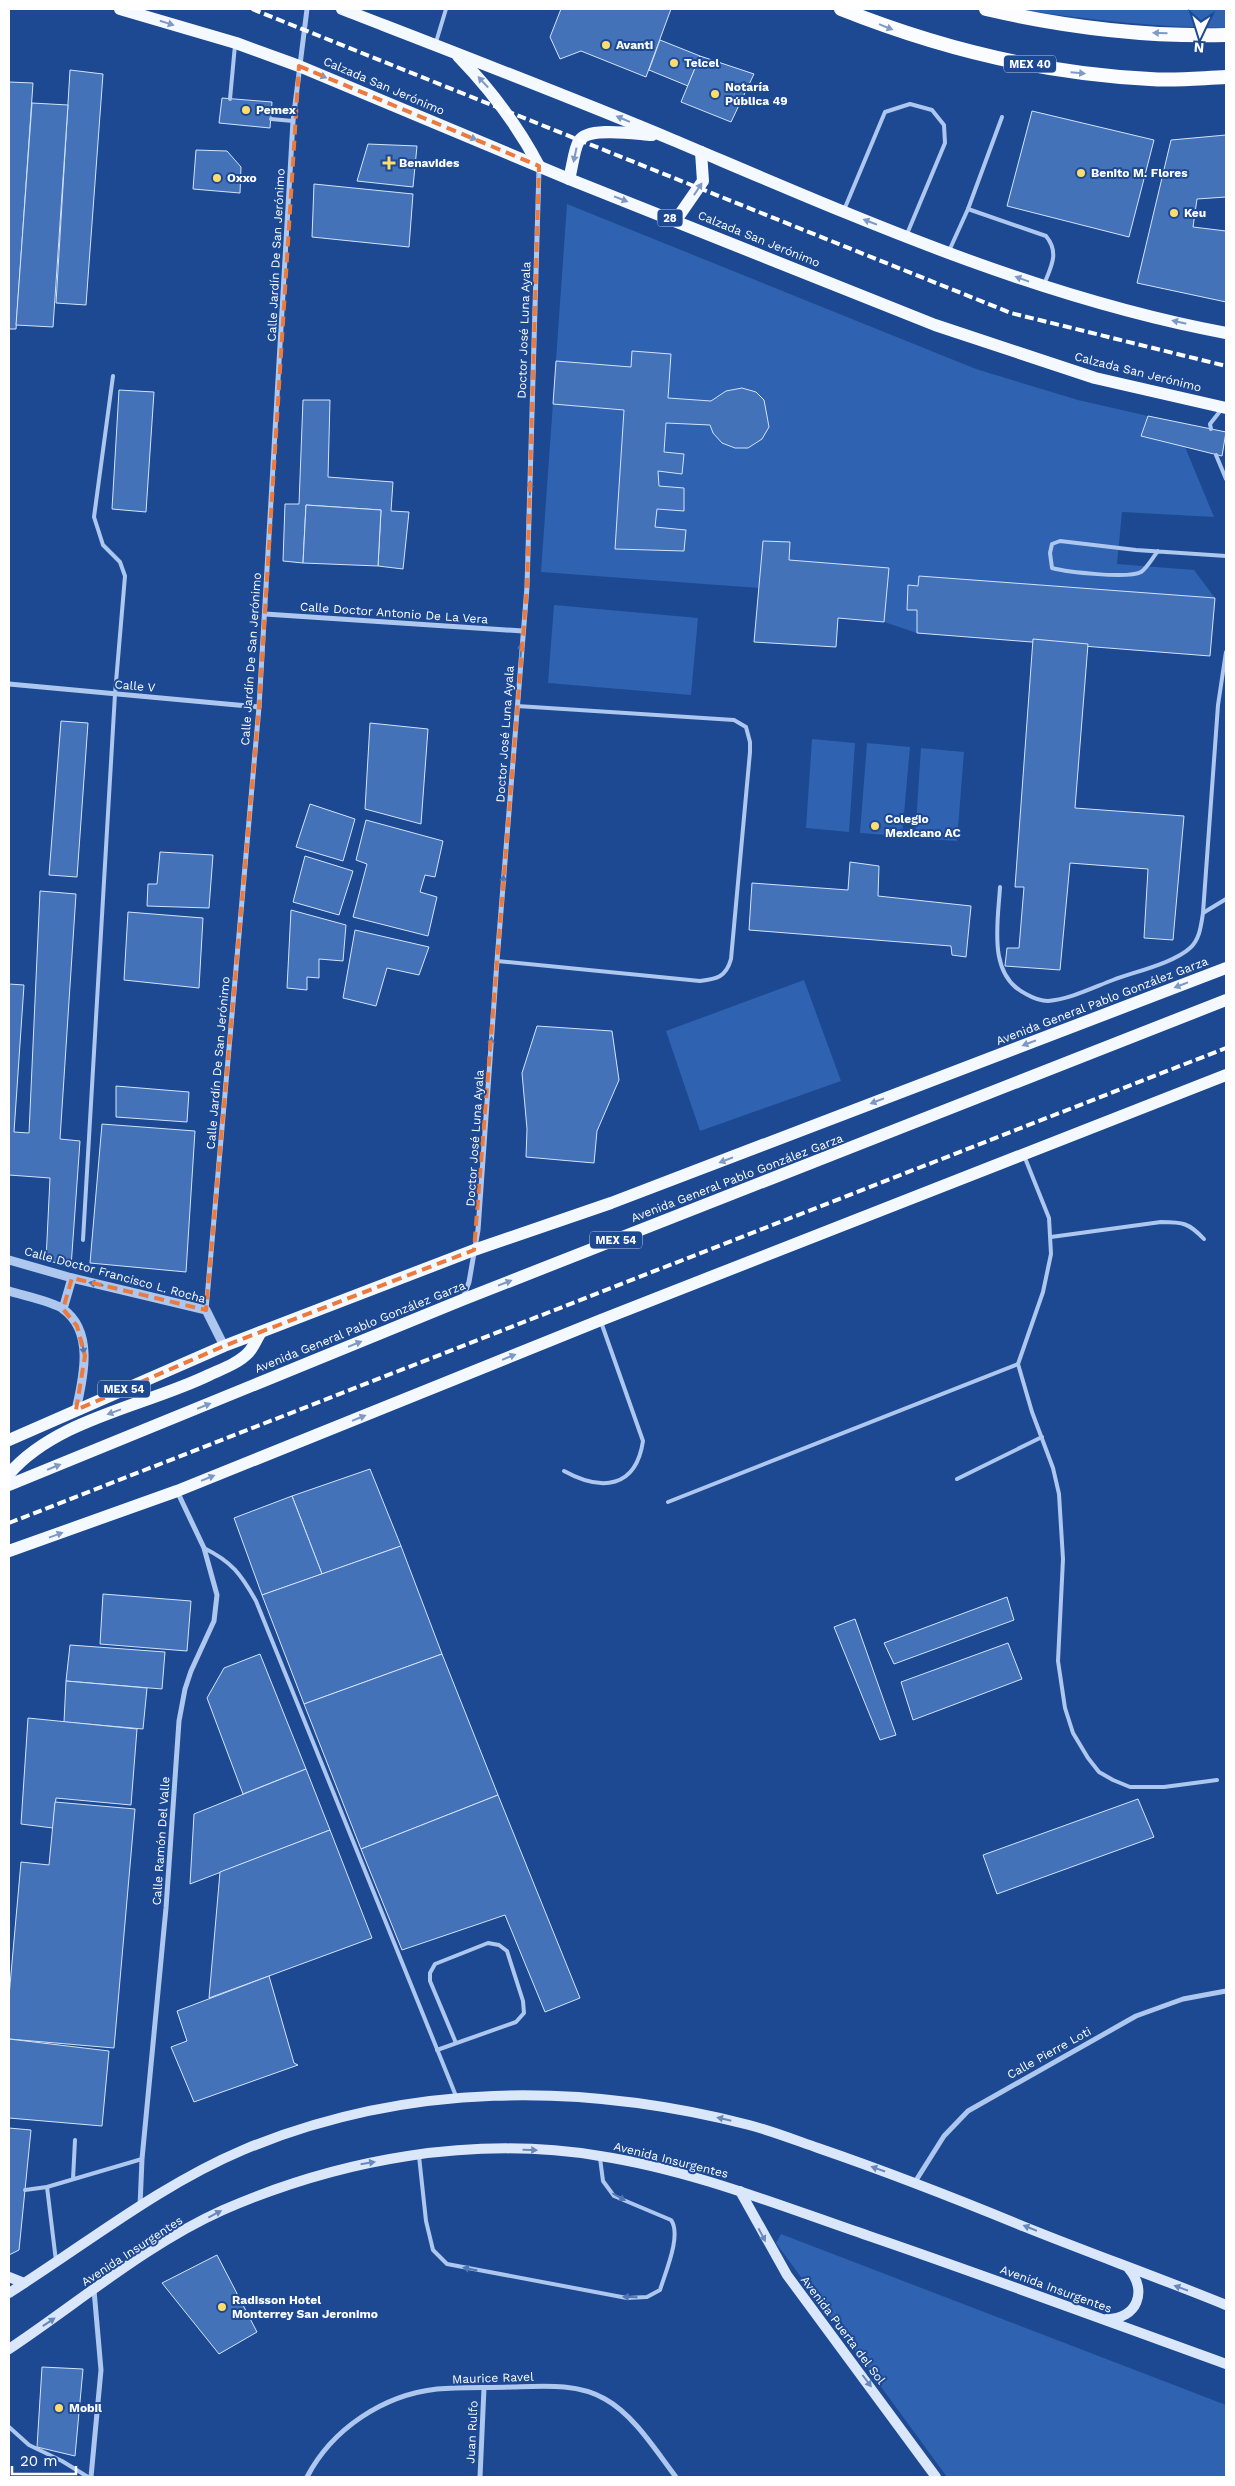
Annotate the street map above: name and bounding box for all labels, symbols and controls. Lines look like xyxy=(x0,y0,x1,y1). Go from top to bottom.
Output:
north arrow xyxy=(1175,10,1225,60)
one-way arrow xyxy=(159,19,174,27)
one-way arrow xyxy=(879,23,894,31)
one-way arrow xyxy=(1152,29,1168,37)
place label: Avanti xyxy=(616,38,653,52)
marker: Avanti xyxy=(600,39,612,51)
text: N xyxy=(1193,40,1205,56)
street label: Calzada San Jerónimo xyxy=(321,54,447,118)
place label: Telcel xyxy=(684,56,719,70)
road number: MEX 40 xyxy=(1004,56,1056,72)
marker: Telcel xyxy=(668,57,680,69)
one-way arrow xyxy=(1070,69,1086,77)
one-way arrow xyxy=(313,71,328,79)
one-way arrow xyxy=(477,77,489,89)
place label: Notaría Pública 49 xyxy=(725,80,788,108)
marker: Notaría Pública 49 xyxy=(709,88,721,100)
place label: Pemex xyxy=(256,103,296,117)
marker: Pemex xyxy=(240,104,252,116)
one-way arrow xyxy=(616,115,630,123)
one-way arrow xyxy=(463,134,478,142)
one-way arrow xyxy=(571,148,579,163)
place label: Benavides xyxy=(399,156,460,170)
marker: Benavides xyxy=(383,157,395,169)
place label: Benito M. Flores xyxy=(1091,166,1188,180)
marker: Benito M. Flores xyxy=(1075,167,1087,179)
street label: Calle Jardín De San Jerónimo xyxy=(264,168,288,342)
place label: Oxxo xyxy=(227,171,257,185)
marker: Oxxo xyxy=(211,172,223,184)
one-way arrow xyxy=(693,182,703,196)
one-way arrow xyxy=(614,195,629,203)
place label: Keu xyxy=(1184,206,1206,220)
marker: Keu xyxy=(1168,207,1180,219)
street label: Calzada San Jerónimo xyxy=(696,208,822,270)
road number: 28 xyxy=(658,210,682,227)
one-way arrow xyxy=(862,218,877,226)
street label: Doctor José Luna Ayala xyxy=(515,261,533,399)
one-way arrow xyxy=(1014,275,1029,283)
one-way arrow xyxy=(1171,318,1186,326)
street label: Calzada San Jerónimo xyxy=(1073,349,1203,395)
one-way arrow xyxy=(526,480,534,496)
street label: Calle Jardín De San Jerónimo xyxy=(238,572,264,746)
street label: Calle Doctor Antonio De La Vera xyxy=(299,599,489,627)
one-way arrow xyxy=(518,642,526,658)
street label: Doctor José Luna Ayala xyxy=(493,665,517,803)
street label: Calle V xyxy=(114,677,156,695)
place label: Colegio Mexicano AC xyxy=(885,812,961,840)
marker: Colegio Mexicano AC xyxy=(869,820,881,832)
one-way arrow xyxy=(499,874,507,890)
street label: Avenida General Pablo González Garza xyxy=(994,954,1210,1048)
street label: Calle Jardín De San Jerónimo xyxy=(203,976,233,1150)
one-way arrow xyxy=(1173,981,1188,989)
one-way arrow xyxy=(488,1036,496,1052)
one-way arrow xyxy=(1021,1039,1036,1047)
street label: Doctor José Luna Ayala xyxy=(463,1069,487,1207)
one-way arrow xyxy=(870,1098,884,1106)
street label: Avenida General Pablo González Garza xyxy=(629,1131,845,1225)
one-way arrow xyxy=(718,1157,733,1164)
road number: MEX 54 xyxy=(590,1232,642,1248)
street label: Calle Doctor Francisco L. Rocha xyxy=(23,1244,207,1306)
street label: Avenida General Pablo González Garza xyxy=(253,1278,468,1376)
one-way arrow xyxy=(87,1279,103,1287)
one-way arrow xyxy=(498,1279,513,1286)
one-way arrow xyxy=(79,1339,87,1355)
one-way arrow xyxy=(348,1340,363,1348)
one-way arrow xyxy=(502,1353,517,1360)
road number: MEX 54 xyxy=(98,1380,150,1398)
one-way arrow xyxy=(197,1401,211,1409)
one-way arrow xyxy=(107,1409,122,1416)
one-way arrow xyxy=(352,1413,366,1421)
one-way arrow xyxy=(47,1463,62,1471)
one-way arrow xyxy=(201,1474,215,1482)
one-way arrow xyxy=(48,1531,63,1538)
street label: Calle Ramón Del Valle xyxy=(150,1776,172,1906)
street label: Calle Pierre Loti xyxy=(1005,2024,1093,2082)
one-way arrow xyxy=(716,2115,731,2123)
street label: Avenida Insurgentes xyxy=(612,2139,730,2181)
one-way arrow xyxy=(522,2147,538,2155)
one-way arrow xyxy=(361,2158,377,2166)
one-way arrow xyxy=(871,2165,886,2172)
one-way arrow xyxy=(611,2193,626,2201)
one-way arrow xyxy=(208,2210,222,2219)
street label: Avenida Insurgentes xyxy=(79,2213,185,2289)
one-way arrow xyxy=(1022,2224,1037,2232)
one-way arrow xyxy=(758,2228,767,2241)
street label: Avenida Insurgentes xyxy=(998,2262,1114,2316)
one-way arrow xyxy=(462,2265,478,2273)
street label: Avenida Puerta del Sol xyxy=(798,2273,888,2387)
one-way arrow xyxy=(1173,2284,1188,2291)
place label: Radisson Hotel Monterrey San Jeronimo xyxy=(232,2293,378,2321)
one-way arrow xyxy=(622,2293,638,2301)
marker: Radisson Hotel Monterrey San Jeronimo xyxy=(216,2301,228,2313)
one-way arrow xyxy=(43,2317,56,2327)
street label: Maurice Ravel xyxy=(452,2370,534,2386)
one-way arrow xyxy=(861,2374,872,2387)
street label: Juan Rulfo xyxy=(463,2400,481,2464)
place label: Mobil xyxy=(69,2401,102,2415)
marker: Mobil xyxy=(53,2402,65,2414)
scale bar xyxy=(12,2444,76,2476)
text: 20 m xyxy=(20,2452,58,2470)

